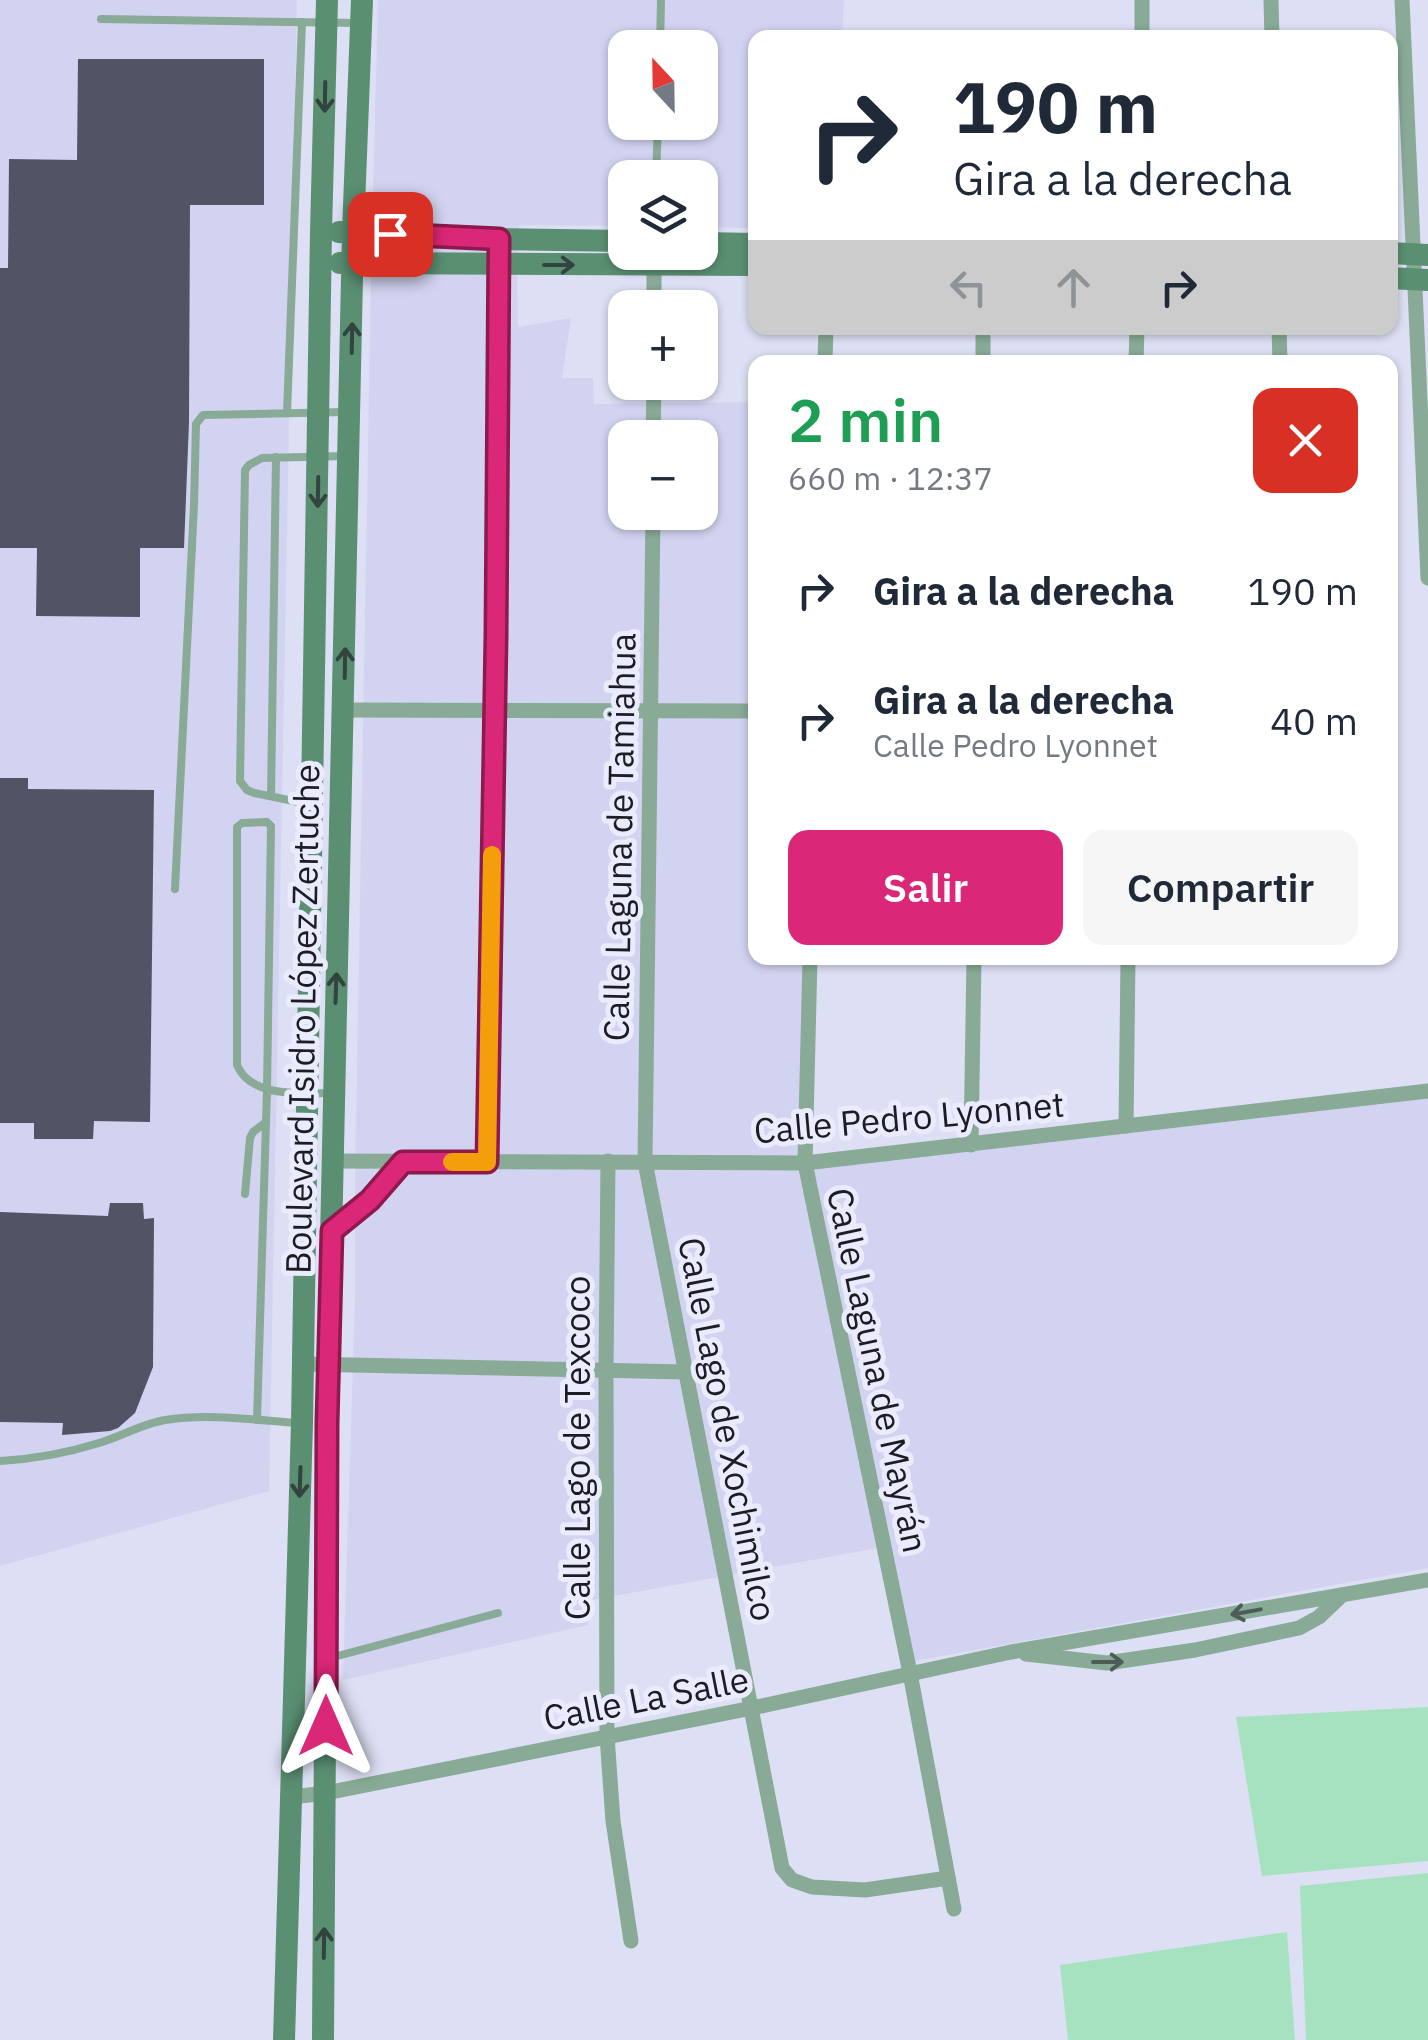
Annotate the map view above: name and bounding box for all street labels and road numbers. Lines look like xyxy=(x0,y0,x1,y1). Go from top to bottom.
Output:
street label: Calle Laguna de Tamiahua xyxy=(592,632,646,1042)
street label: Boulevard Isidro López Zertuche xyxy=(275,764,329,1274)
street label: Calle Pedro Lyonnet xyxy=(752,1081,1066,1153)
street label: Calle Laguna de Mayrán xyxy=(817,1184,939,1556)
street label: Calle Lago de Xochimilco xyxy=(668,1233,788,1625)
street label: Calle Lago de Texcoco xyxy=(554,1276,600,1620)
street label: Calle La Salle xyxy=(539,1656,753,1740)

